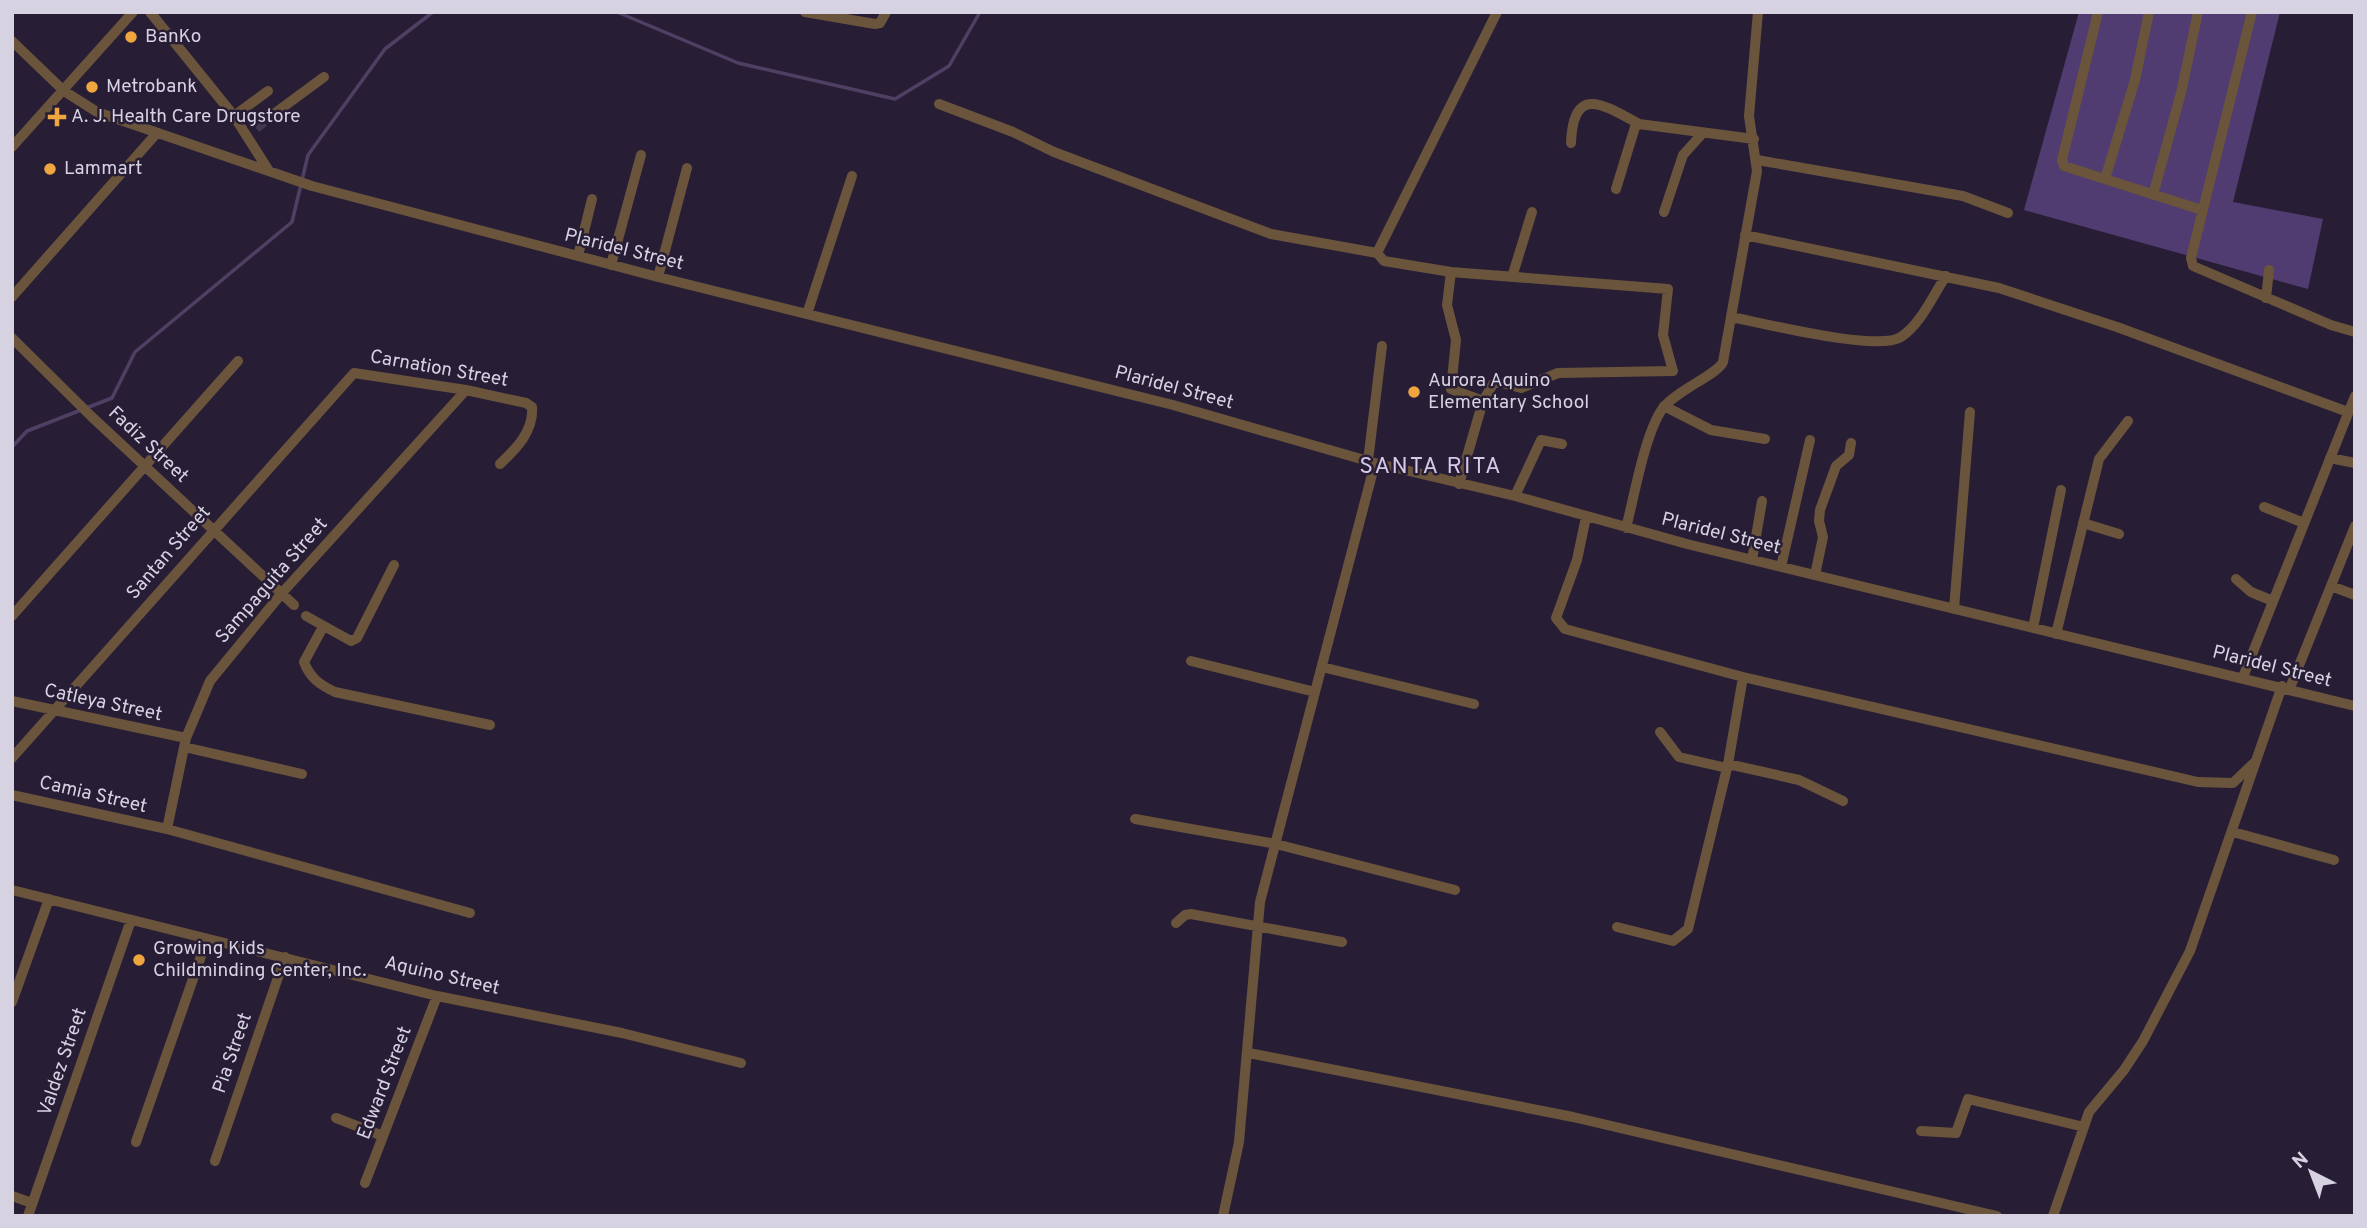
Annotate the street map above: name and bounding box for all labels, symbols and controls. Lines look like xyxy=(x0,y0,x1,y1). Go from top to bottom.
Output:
place label: BanKo xyxy=(145,25,201,49)
marker: BanKo xyxy=(123,29,139,45)
place label: Metrobank xyxy=(106,75,197,99)
marker: Metrobank xyxy=(84,79,100,95)
place label: A. J. Health Care Drugstore xyxy=(71,105,301,129)
marker: A. J. Health Care Drugstore xyxy=(49,109,65,125)
place label: Lammart xyxy=(64,157,143,181)
marker: Lammart xyxy=(42,161,58,177)
street label: Plaridel Street xyxy=(562,224,686,276)
street label: Carnation Street xyxy=(368,345,510,393)
street label: Plaridel Street xyxy=(1112,361,1236,415)
place label: Aurora Aquino Elementary School xyxy=(1428,369,1589,415)
marker: Aurora Aquino Elementary School xyxy=(1406,384,1422,400)
street label: Fadiz Street xyxy=(103,402,193,488)
district label: SANTA RITA xyxy=(1359,453,1503,482)
street label: Santan Street xyxy=(122,501,216,605)
street label: Plaridel Street xyxy=(1659,508,1783,560)
street label: Sampaguita Street xyxy=(211,513,333,649)
street label: Plaridel Street xyxy=(2210,641,2334,693)
street label: Catleya Street xyxy=(42,679,164,727)
street label: Camia Street xyxy=(37,771,149,819)
place label: Growing Kids Childminding Center, Inc. xyxy=(153,937,367,983)
street label: Aquino Street xyxy=(382,951,502,1001)
marker: Growing Kids Childminding Center, Inc. xyxy=(131,952,147,968)
street label: Valdez Street xyxy=(33,1005,93,1119)
street label: Pia Street xyxy=(208,1010,258,1096)
street label: Edward Street xyxy=(352,1023,418,1143)
north arrow xyxy=(2276,1137,2346,1207)
text: N xyxy=(2288,1147,2314,1174)

